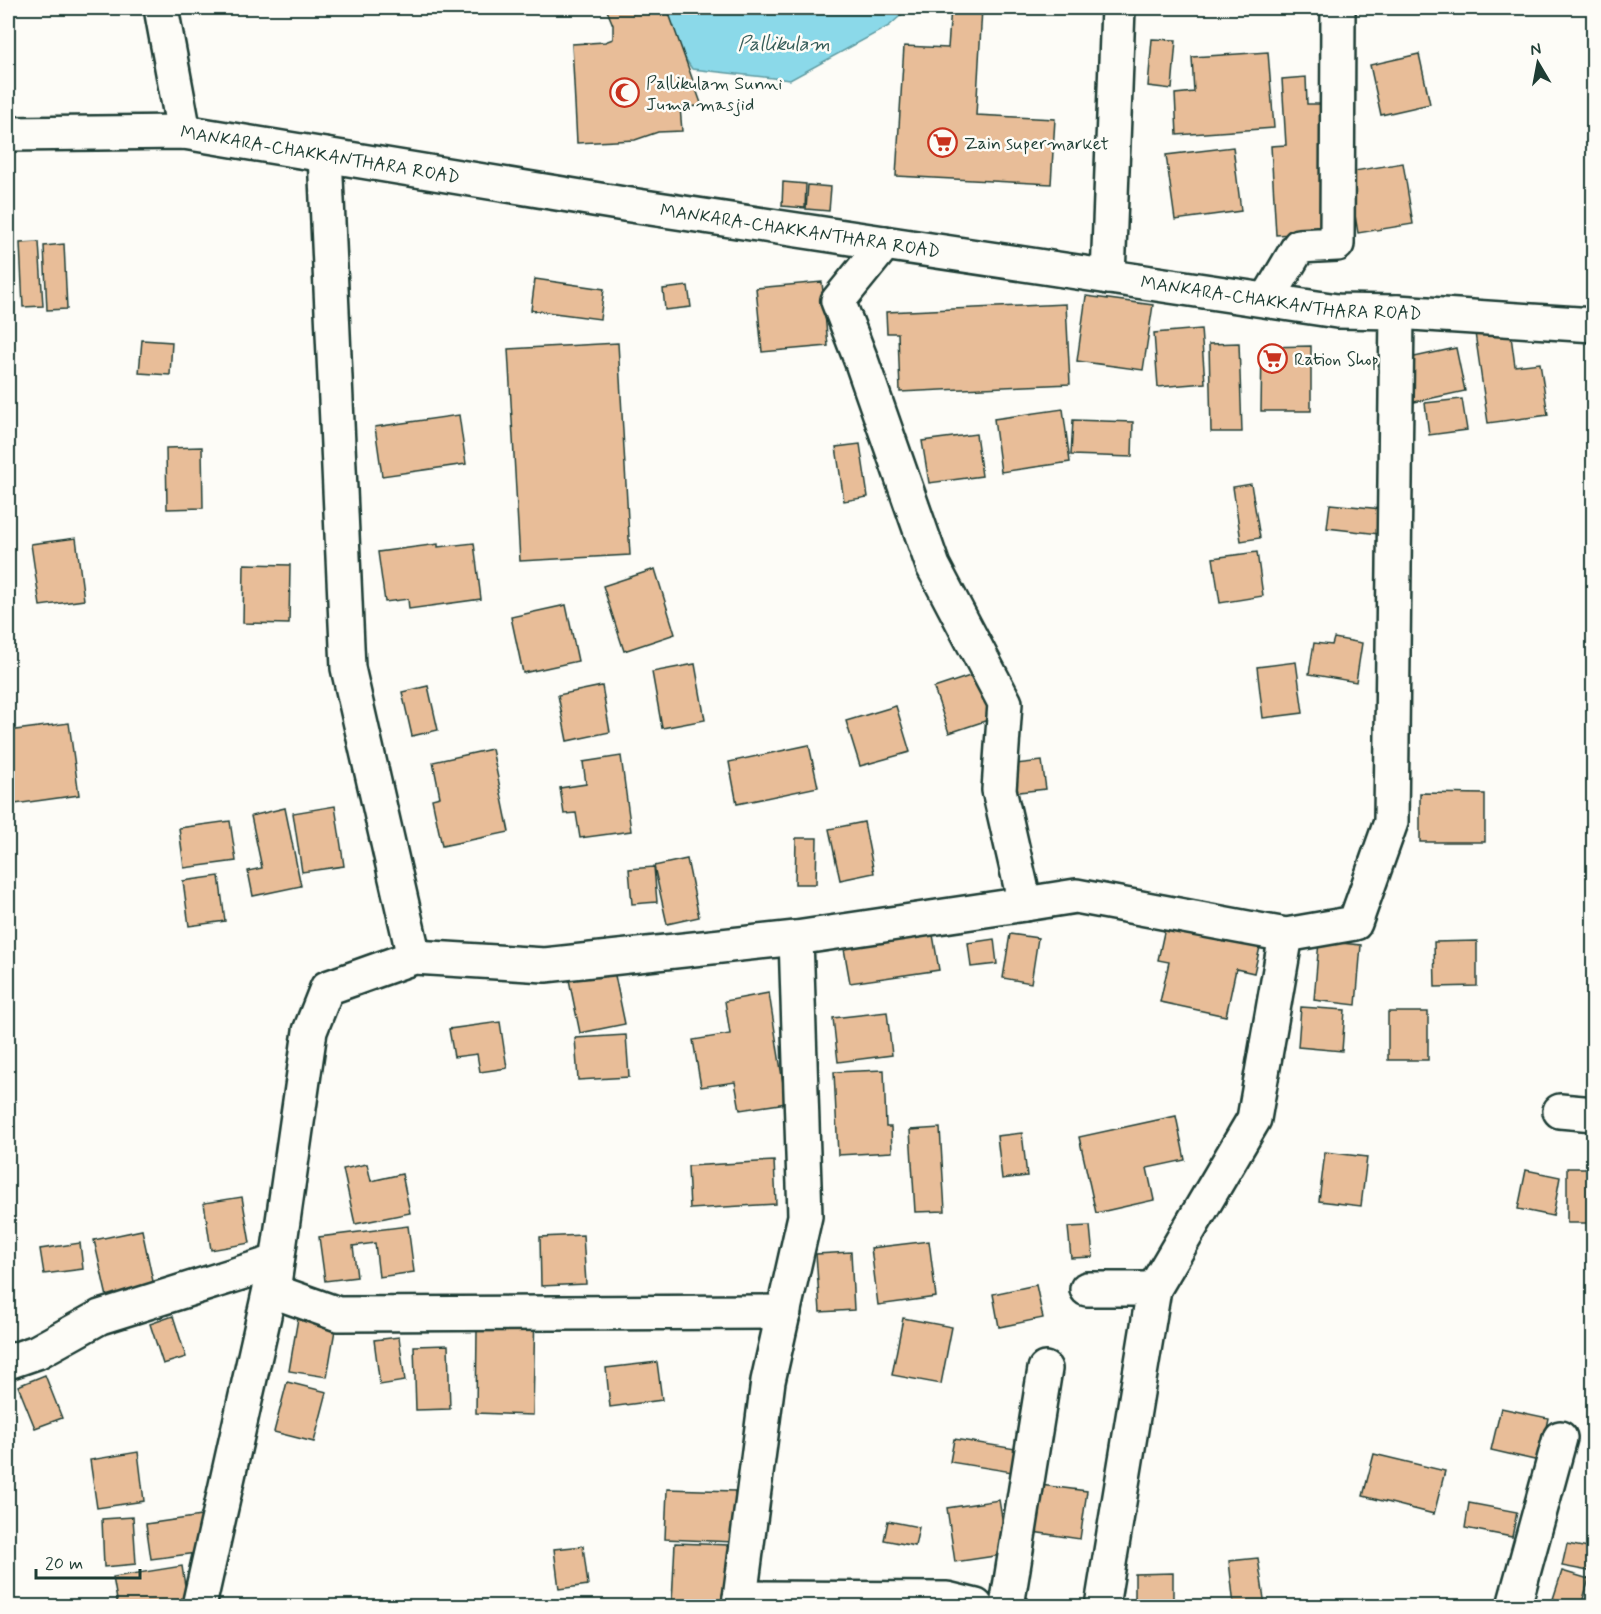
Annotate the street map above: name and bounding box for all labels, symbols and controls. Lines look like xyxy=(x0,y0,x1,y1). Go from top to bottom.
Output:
water label: Pallikulam xyxy=(738,31,830,58)
north arrow xyxy=(1508,33,1568,93)
text: N xyxy=(1529,38,1543,61)
place label: Pallikulam Sunni Juma masjid xyxy=(646,72,782,117)
mosque icon: Pallikulam Sunni Juma masjid xyxy=(609,77,641,109)
street label: MANKARA-CHAKKANTHARA ROAD xyxy=(179,121,461,190)
supermarket icon: Zain supermarket xyxy=(927,127,959,159)
place label: Zain supermarket xyxy=(964,132,1109,156)
street label: MANKARA-CHAKKANTHARA ROAD xyxy=(658,199,942,264)
street label: MANKARA-CHAKKANTHARA ROAD xyxy=(1139,271,1422,327)
supermarket icon: Ration Shop xyxy=(1257,343,1289,375)
place label: Ration Shop xyxy=(1294,348,1379,372)
scale bar xyxy=(36,1542,140,1580)
text: 20 m xyxy=(45,1552,83,1576)

